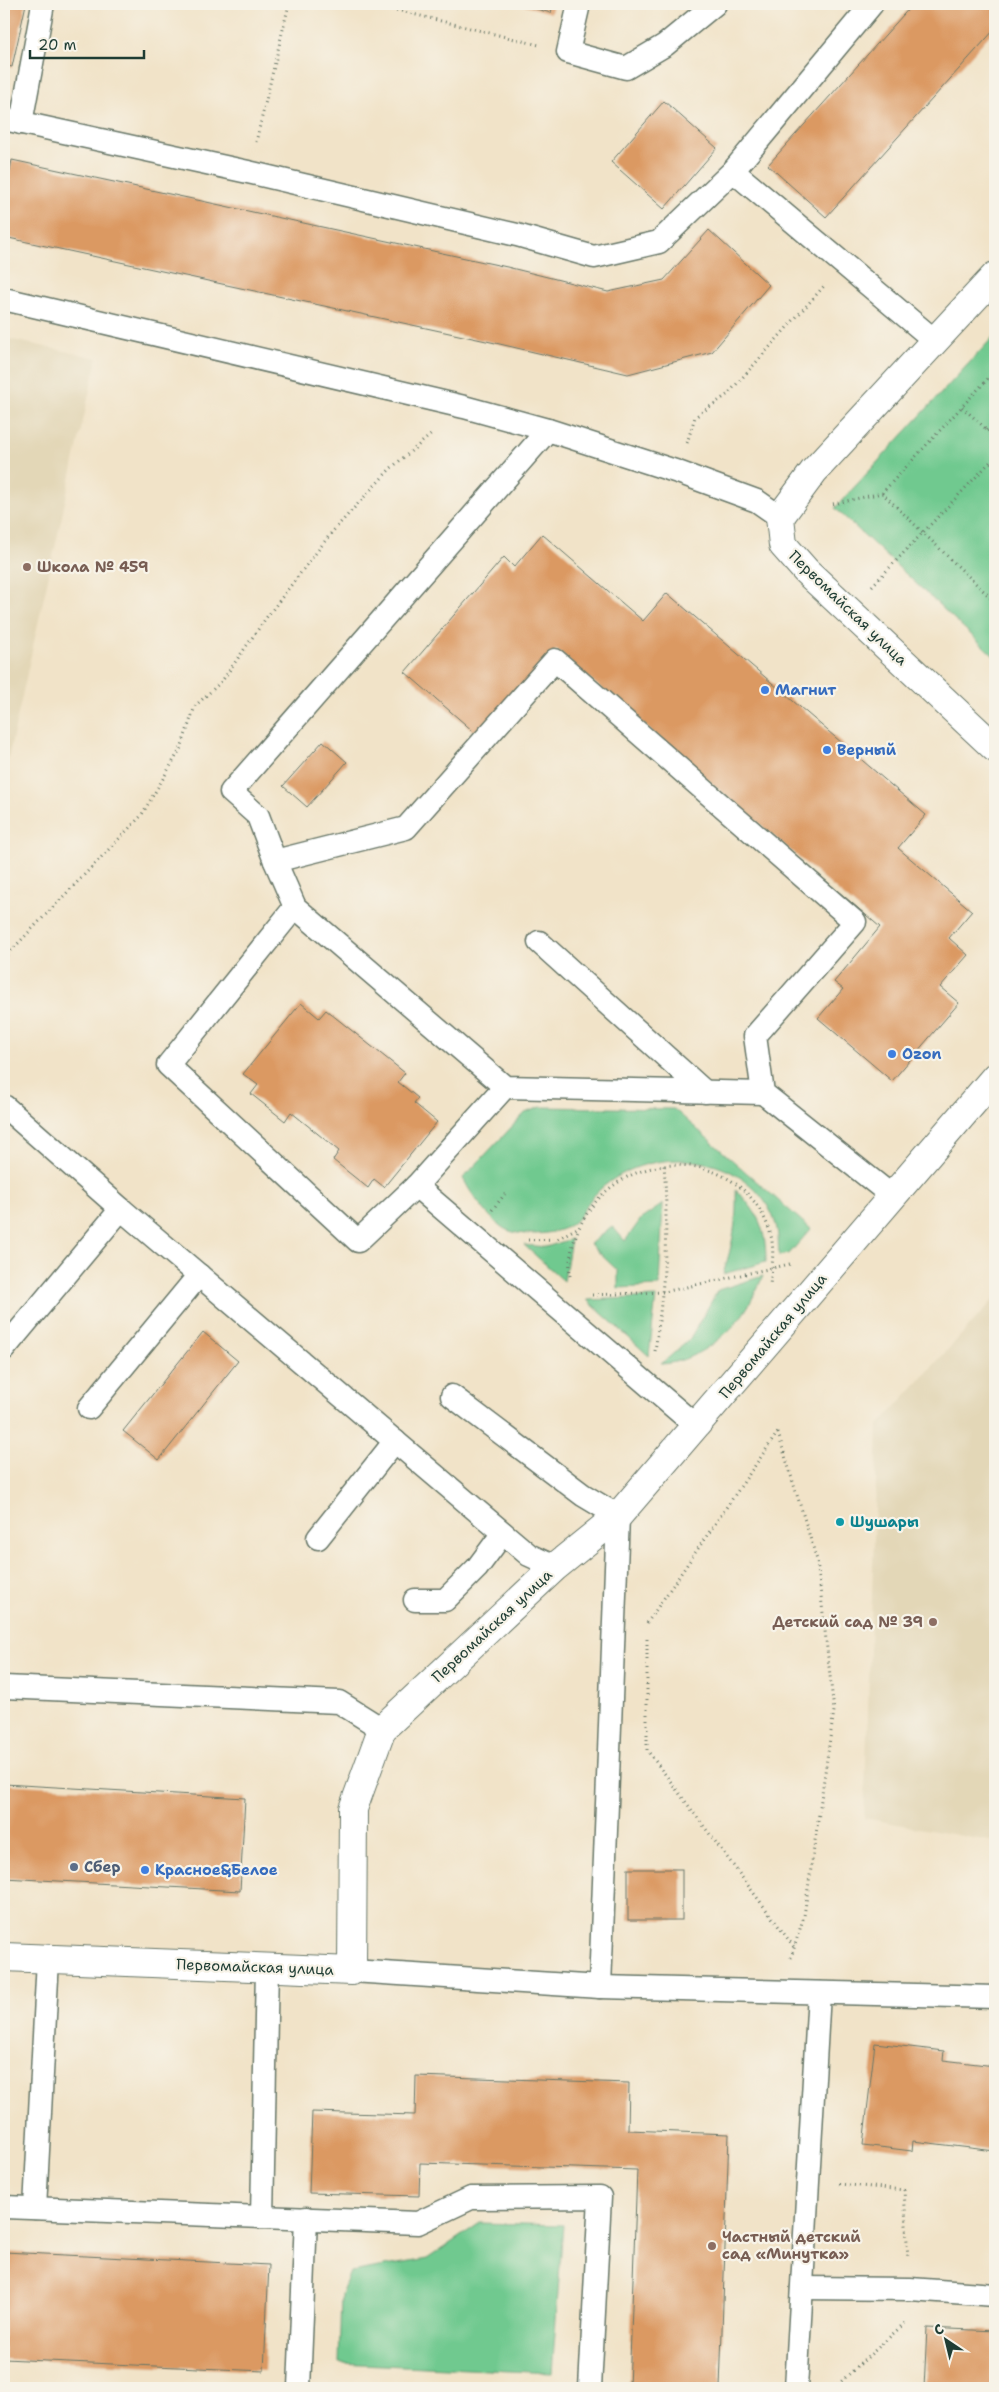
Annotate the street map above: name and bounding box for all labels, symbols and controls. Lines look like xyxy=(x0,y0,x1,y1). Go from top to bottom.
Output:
scale bar xyxy=(30,28,144,60)
text: 20 m xyxy=(38,35,77,55)
street label: Первомайская улица xyxy=(784,546,912,670)
place label: Школа № 459 xyxy=(37,557,149,577)
marker: Школа № 459 xyxy=(21,561,33,573)
place label: Магнит xyxy=(775,680,836,700)
marker: Магнит xyxy=(759,684,771,696)
place label: Верный xyxy=(837,740,897,760)
marker: Верный xyxy=(821,744,833,756)
place label: Ozon xyxy=(902,1044,942,1064)
marker: Ozon xyxy=(886,1048,898,1060)
street label: Первомайская улица xyxy=(715,1269,832,1403)
place label: Шушары xyxy=(850,1512,919,1532)
marker: Шушары xyxy=(834,1516,846,1528)
street label: Первомайская улица xyxy=(428,1565,557,1687)
place label: Детский сад № 39 xyxy=(772,1612,923,1632)
marker: Детский сад № 39 xyxy=(927,1616,939,1628)
place label: Сбер xyxy=(84,1857,120,1877)
place label: Красное&Белое xyxy=(155,1860,278,1880)
marker: Сбер xyxy=(68,1861,80,1873)
marker: Красное&Белое xyxy=(139,1864,151,1876)
street label: Первомайская улица xyxy=(176,1954,335,1980)
place label: Частный детский сад «Минутка» xyxy=(722,2227,861,2264)
marker: Частный детский сад «Минутка» xyxy=(706,2240,718,2252)
north arrow xyxy=(922,2314,972,2364)
text: С xyxy=(930,2320,947,2339)

